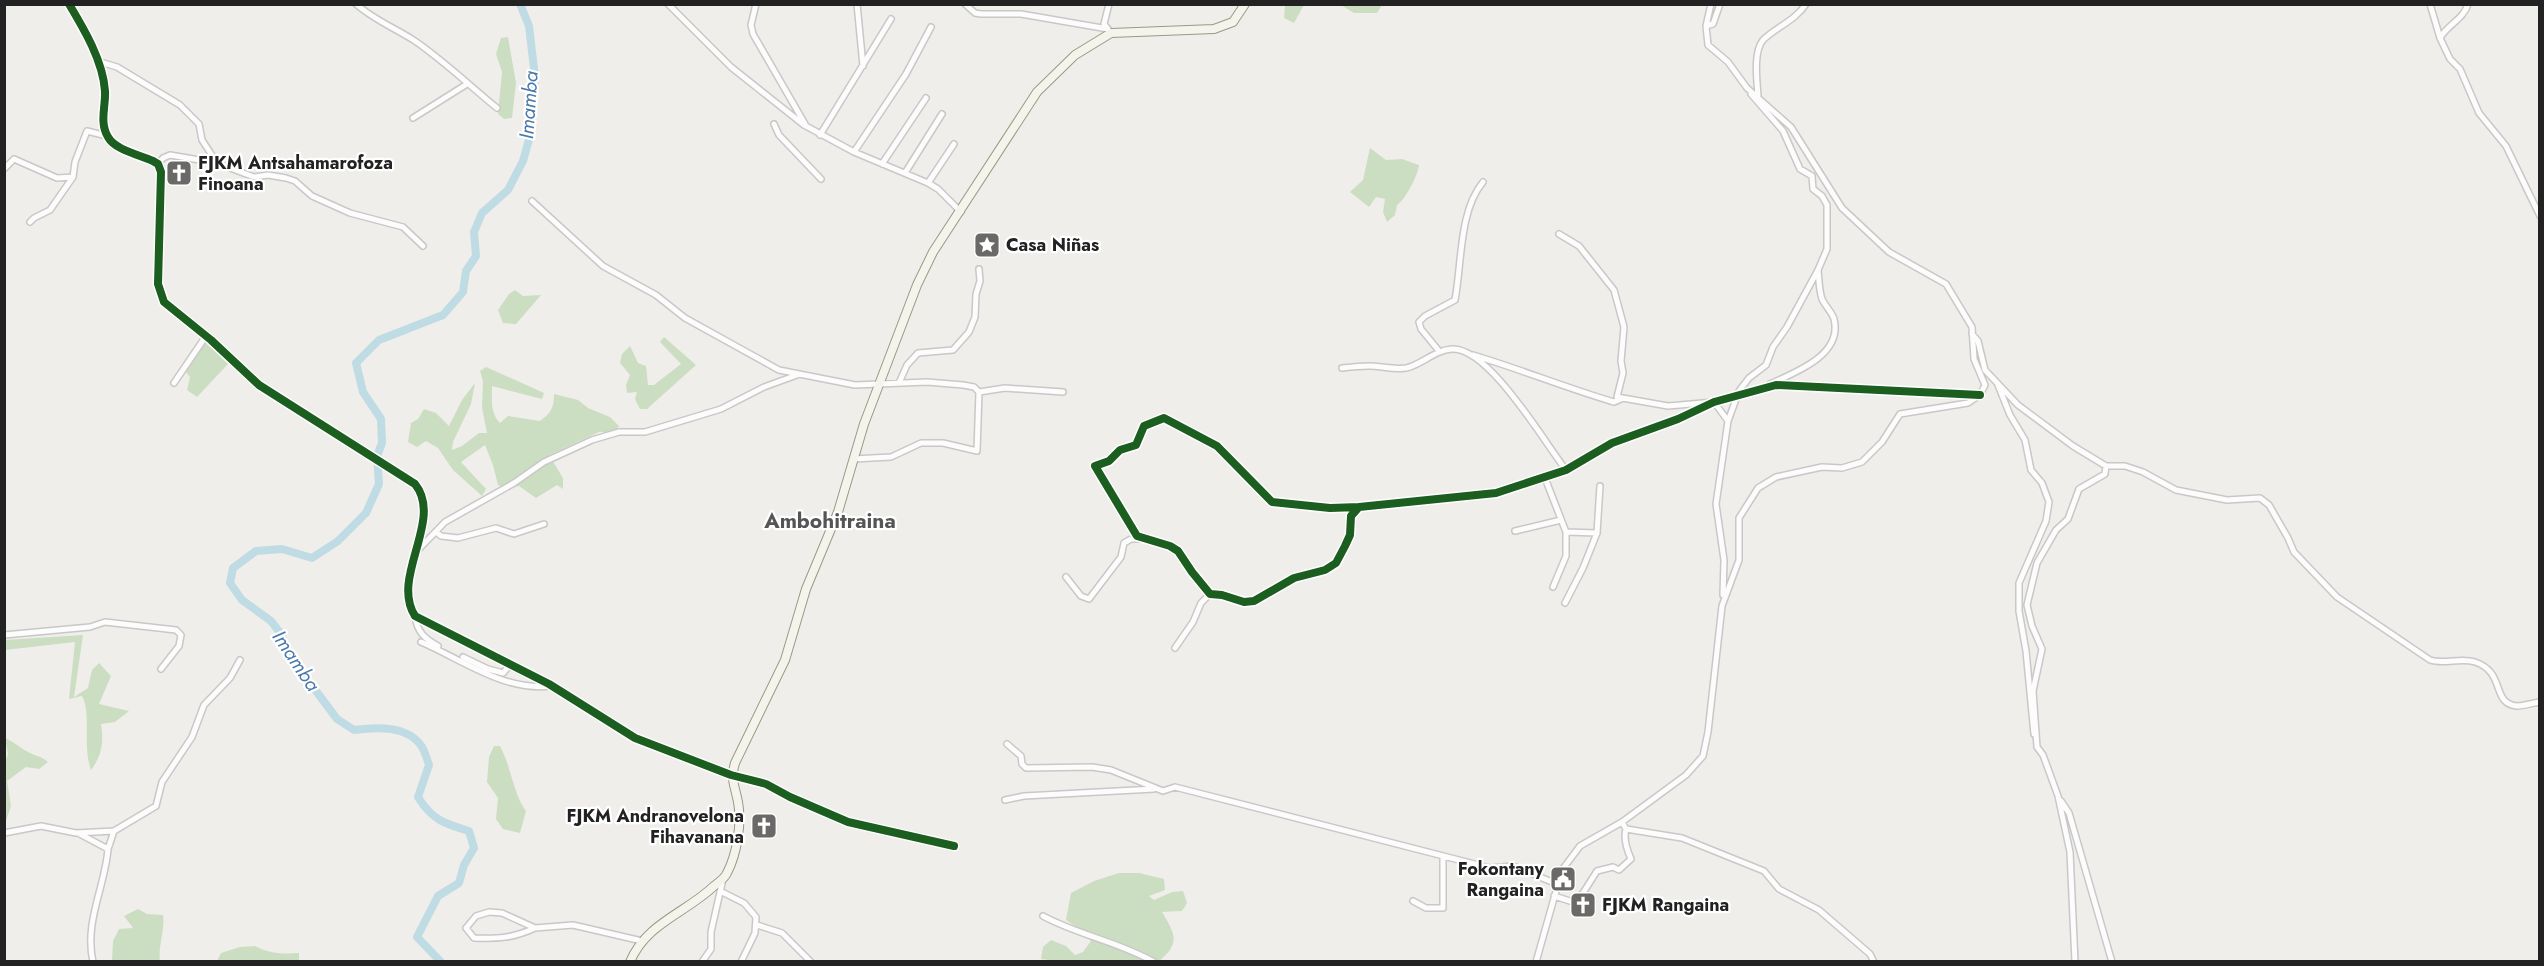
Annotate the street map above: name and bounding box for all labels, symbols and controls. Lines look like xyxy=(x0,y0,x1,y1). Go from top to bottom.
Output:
water label: Imamba xyxy=(512,70,546,140)
place label: FJKM Antsahamarofoza Finoana xyxy=(198,150,393,197)
church icon: FJKM Antsahamarofoza Finoana xyxy=(164,158,194,188)
place icon: Casa Niñas xyxy=(972,230,1002,260)
place label: Casa Niñas xyxy=(1006,232,1099,258)
district label: Ambohitraina xyxy=(763,506,896,536)
water label: Imamba xyxy=(265,625,327,697)
place label: FJKM Andranovelona Fihavanana xyxy=(567,803,744,850)
church icon: FJKM Andranovelona Fihavanana xyxy=(749,811,779,841)
place label: Fokontany Rangaina xyxy=(1458,856,1545,903)
public building icon: Fokontany Rangaina xyxy=(1548,864,1578,894)
church icon: FJKM Rangaina xyxy=(1568,890,1598,920)
place label: FJKM Rangaina xyxy=(1602,892,1729,918)

